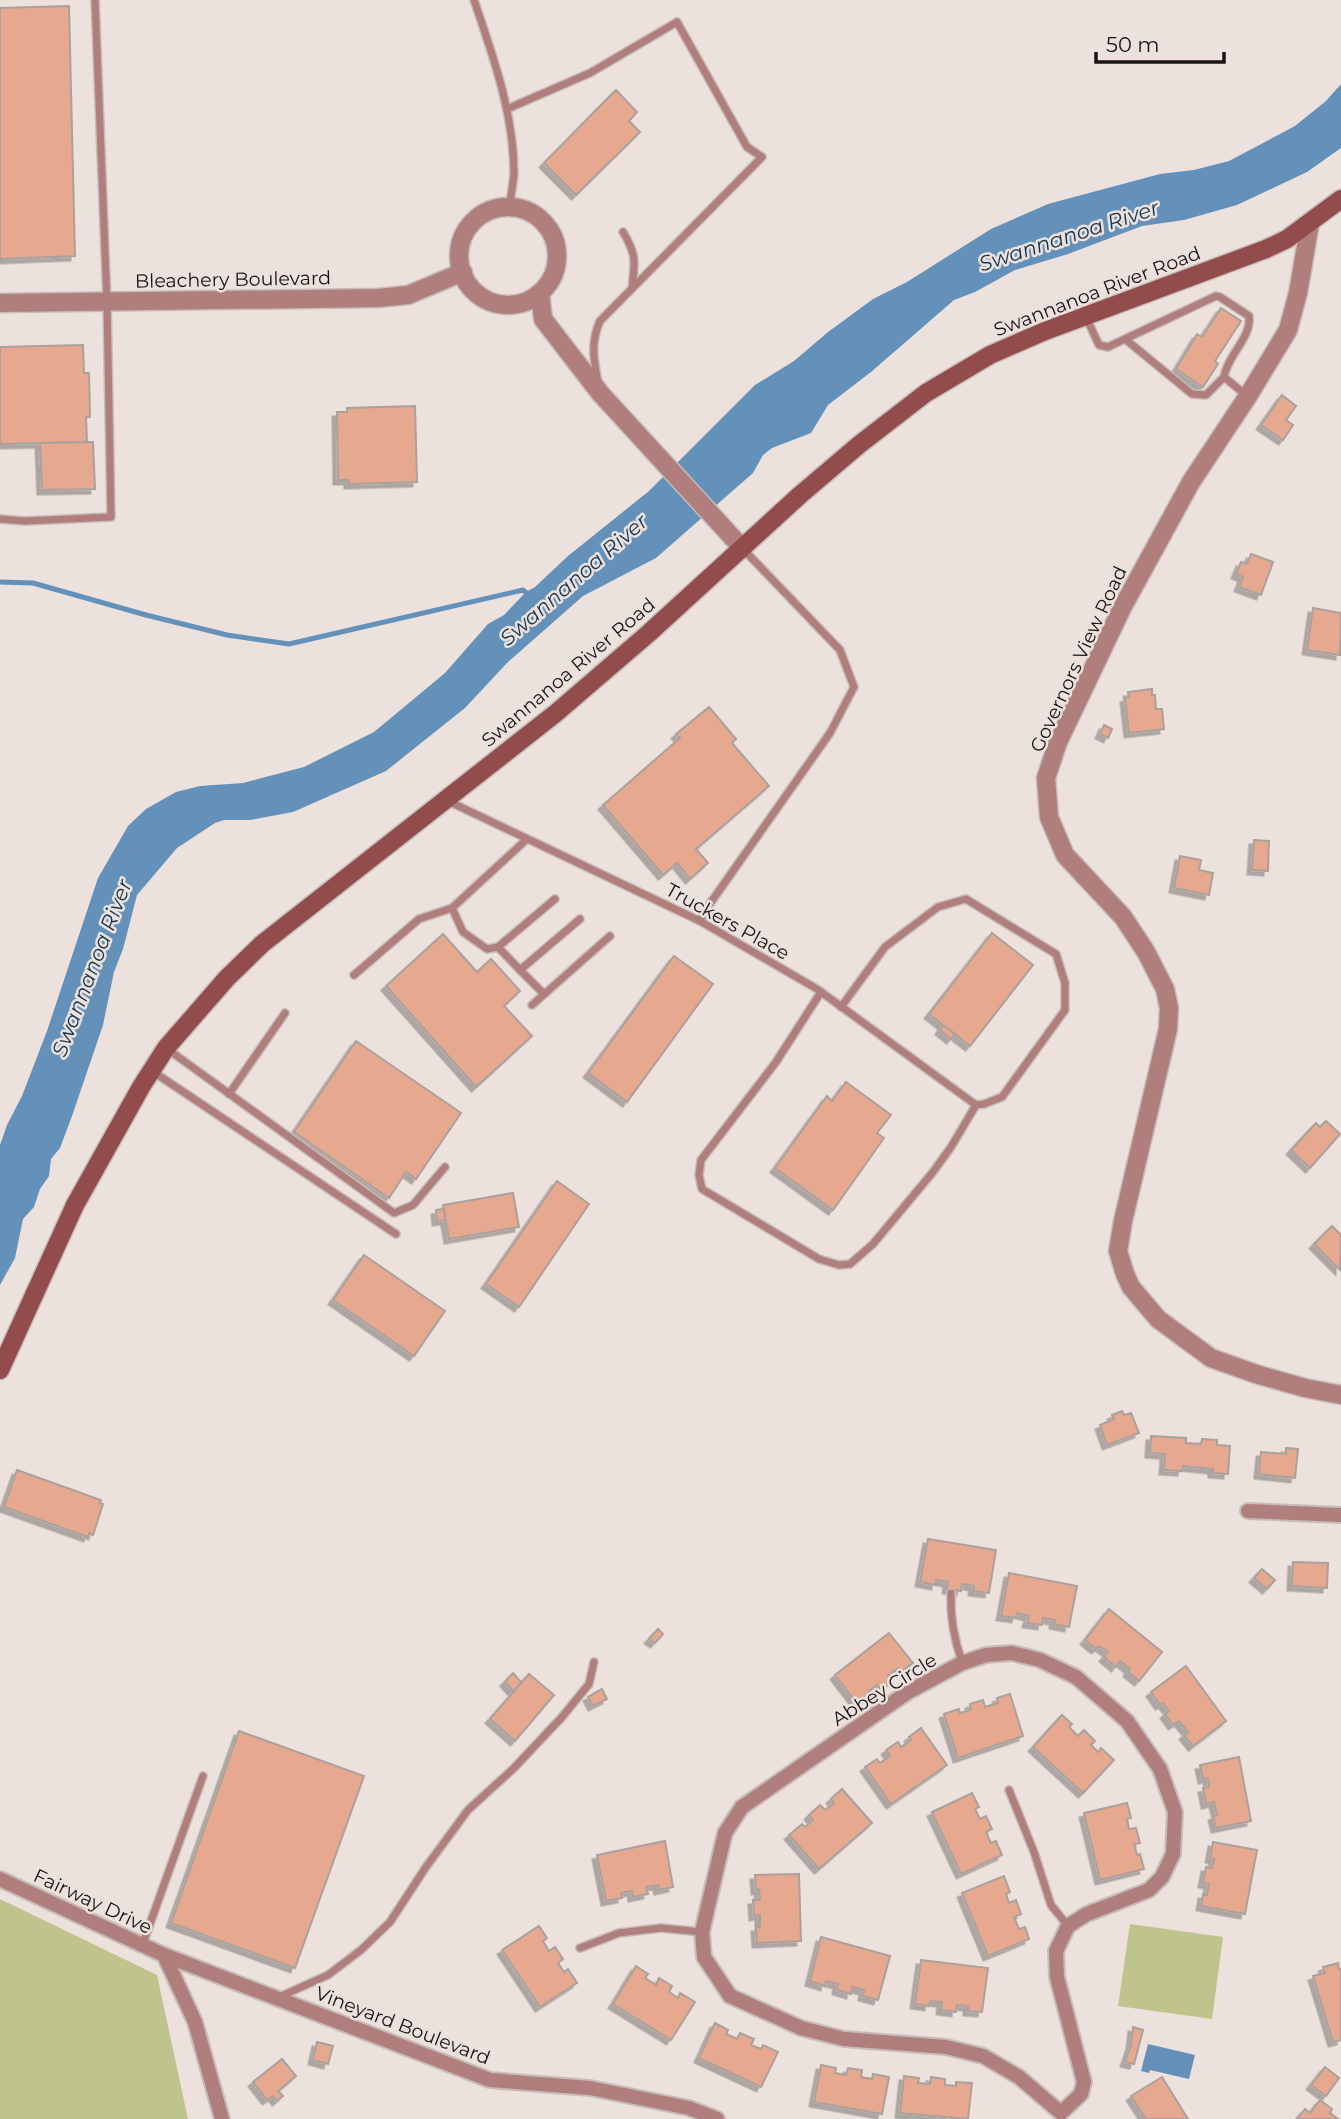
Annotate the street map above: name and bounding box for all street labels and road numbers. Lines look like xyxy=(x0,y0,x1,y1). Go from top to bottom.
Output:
street label: Swannanoa River Road xyxy=(991,241,1204,342)
street label: Bleachery Boulevard xyxy=(135,266,331,293)
street label: Governors View Road xyxy=(1025,563,1132,756)
street label: Swannanoa River Road xyxy=(477,593,660,752)
street label: Truckers Place xyxy=(662,878,794,965)
street label: Abbey Circle xyxy=(828,1648,941,1731)
street label: Fairway Drive xyxy=(30,1864,156,1939)
street label: Vineyard Boulevard xyxy=(312,1982,493,2069)

